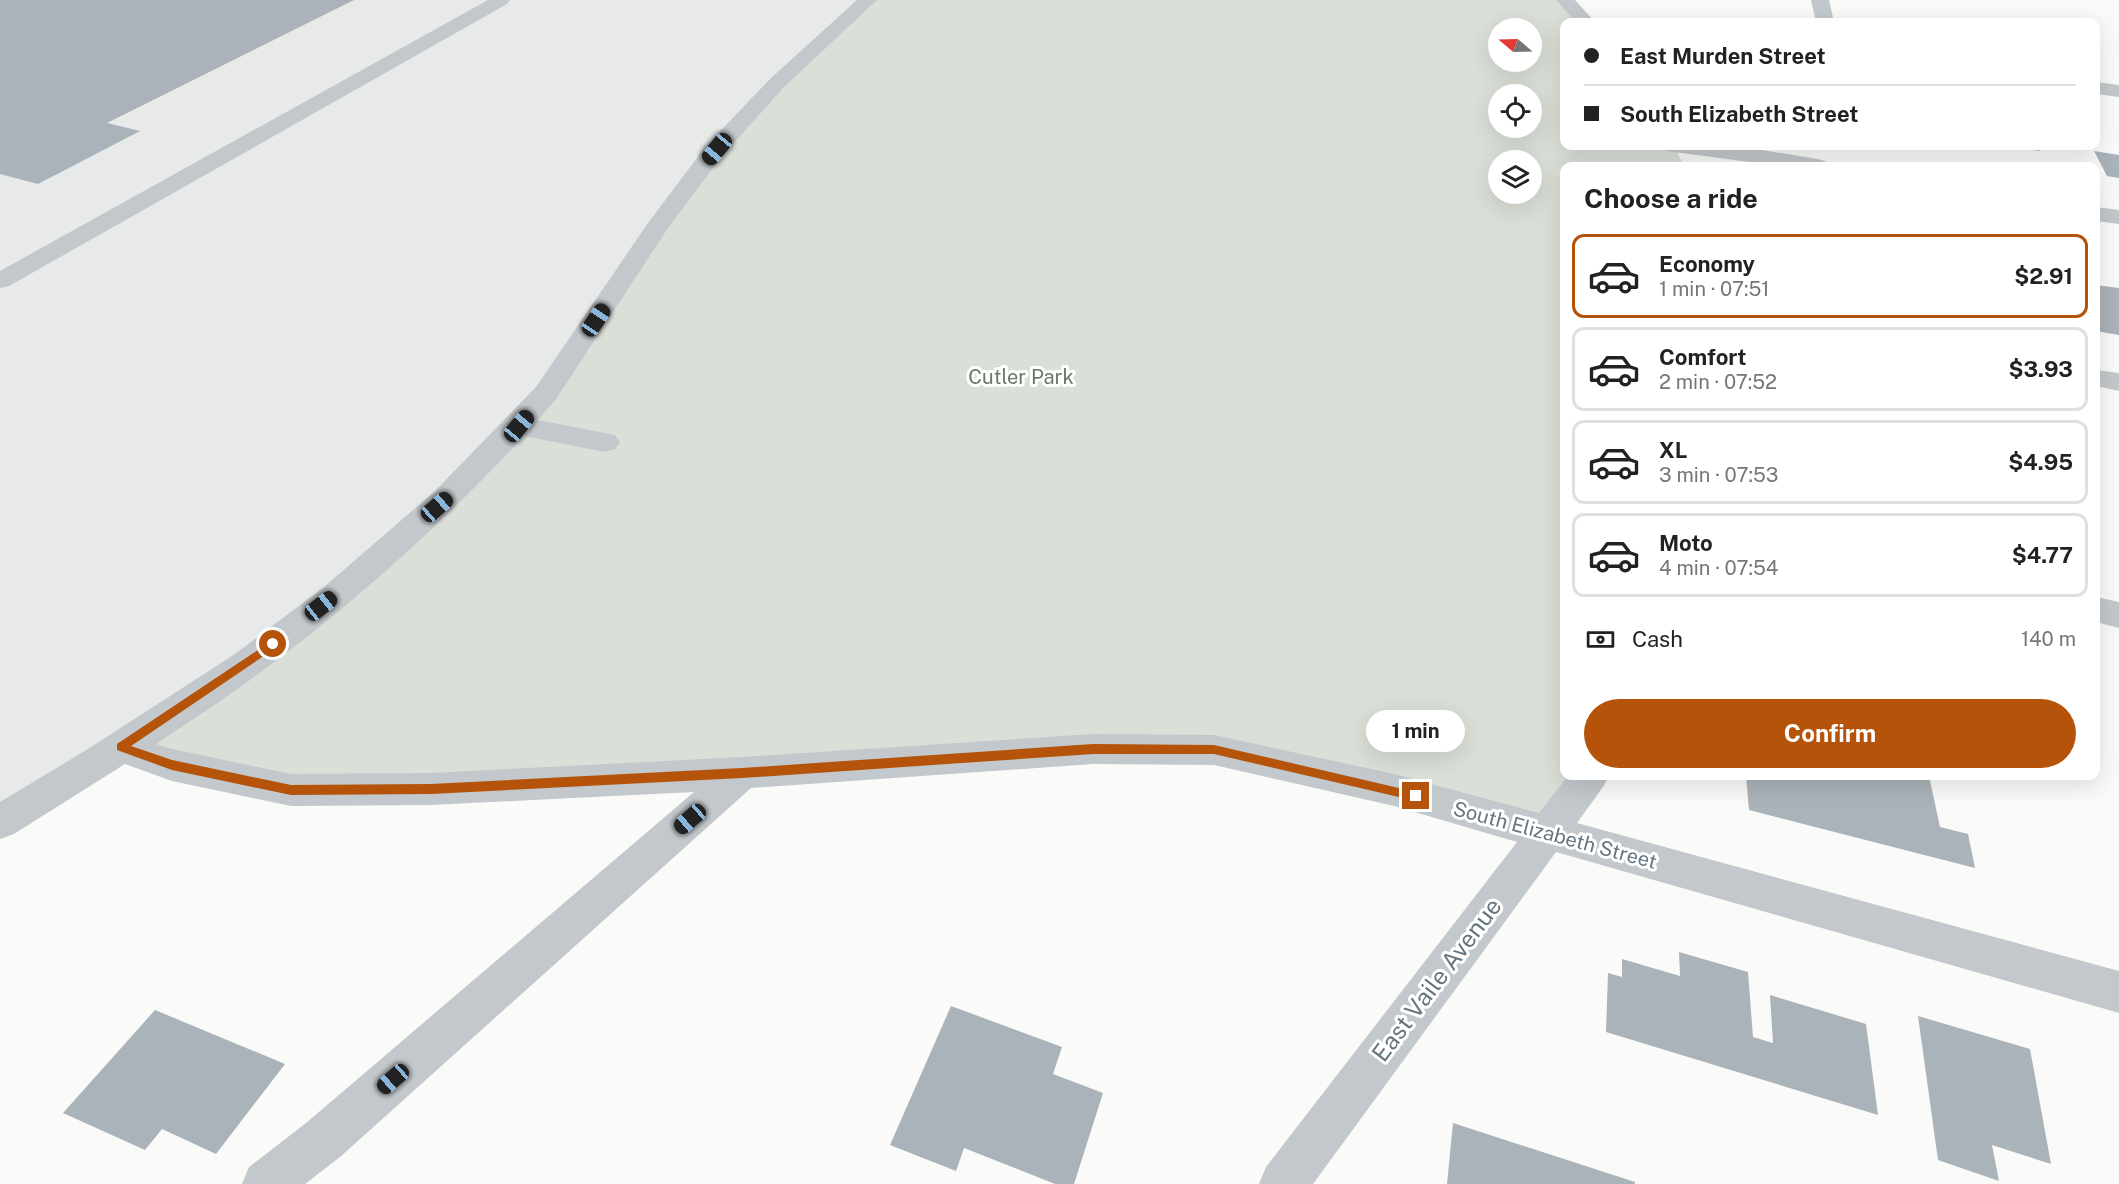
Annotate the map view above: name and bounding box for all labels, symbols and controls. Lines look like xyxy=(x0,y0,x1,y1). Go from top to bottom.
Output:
north arrow xyxy=(1488,18,1542,72)
map controls xyxy=(1488,18,1542,204)
text: East Murden Street xyxy=(1620,43,1826,69)
button: locate xyxy=(1488,84,1542,138)
text: South Elizabeth Street xyxy=(1620,101,1859,127)
car xyxy=(699,129,735,169)
button: layers xyxy=(1488,150,1542,204)
text: Choose a ride xyxy=(1584,182,1758,214)
icon: car xyxy=(1587,249,1641,303)
text: Economy xyxy=(1659,251,1755,277)
text: $2.91 xyxy=(2014,263,2073,289)
text: 1 min · 07:51 xyxy=(1659,277,1769,301)
car xyxy=(578,300,614,340)
icon: car xyxy=(1587,342,1641,396)
text: Comfort xyxy=(1659,344,1746,370)
text: $3.93 xyxy=(2008,356,2073,382)
park label: Cutler Park xyxy=(968,365,1074,389)
text: 2 min · 07:52 xyxy=(1659,370,1777,394)
car xyxy=(501,406,537,446)
icon: car xyxy=(1587,435,1641,489)
text: XL xyxy=(1659,437,1687,463)
text: $4.95 xyxy=(2008,449,2073,475)
text: 3 min · 07:53 xyxy=(1659,463,1778,487)
car xyxy=(418,488,456,526)
icon: car xyxy=(1587,528,1641,582)
text: Moto xyxy=(1659,530,1713,556)
text: $4.77 xyxy=(2012,542,2073,568)
text: 4 min · 07:54 xyxy=(1659,556,1778,580)
car xyxy=(301,588,341,624)
icon: cash xyxy=(1584,623,1617,656)
text: Cash xyxy=(1632,626,1683,652)
text: 140 m xyxy=(2021,627,2076,651)
route start xyxy=(259,630,286,657)
button: Confirm xyxy=(1584,699,2076,768)
callout: 1 min xyxy=(1366,709,1466,751)
text: 1 min xyxy=(1391,719,1440,743)
route end xyxy=(1402,782,1429,809)
street label: South Elizabeth Street xyxy=(1451,796,1659,874)
car xyxy=(671,800,709,838)
street label: East Vaile Avenue xyxy=(1366,892,1507,1067)
car xyxy=(374,1060,412,1098)

